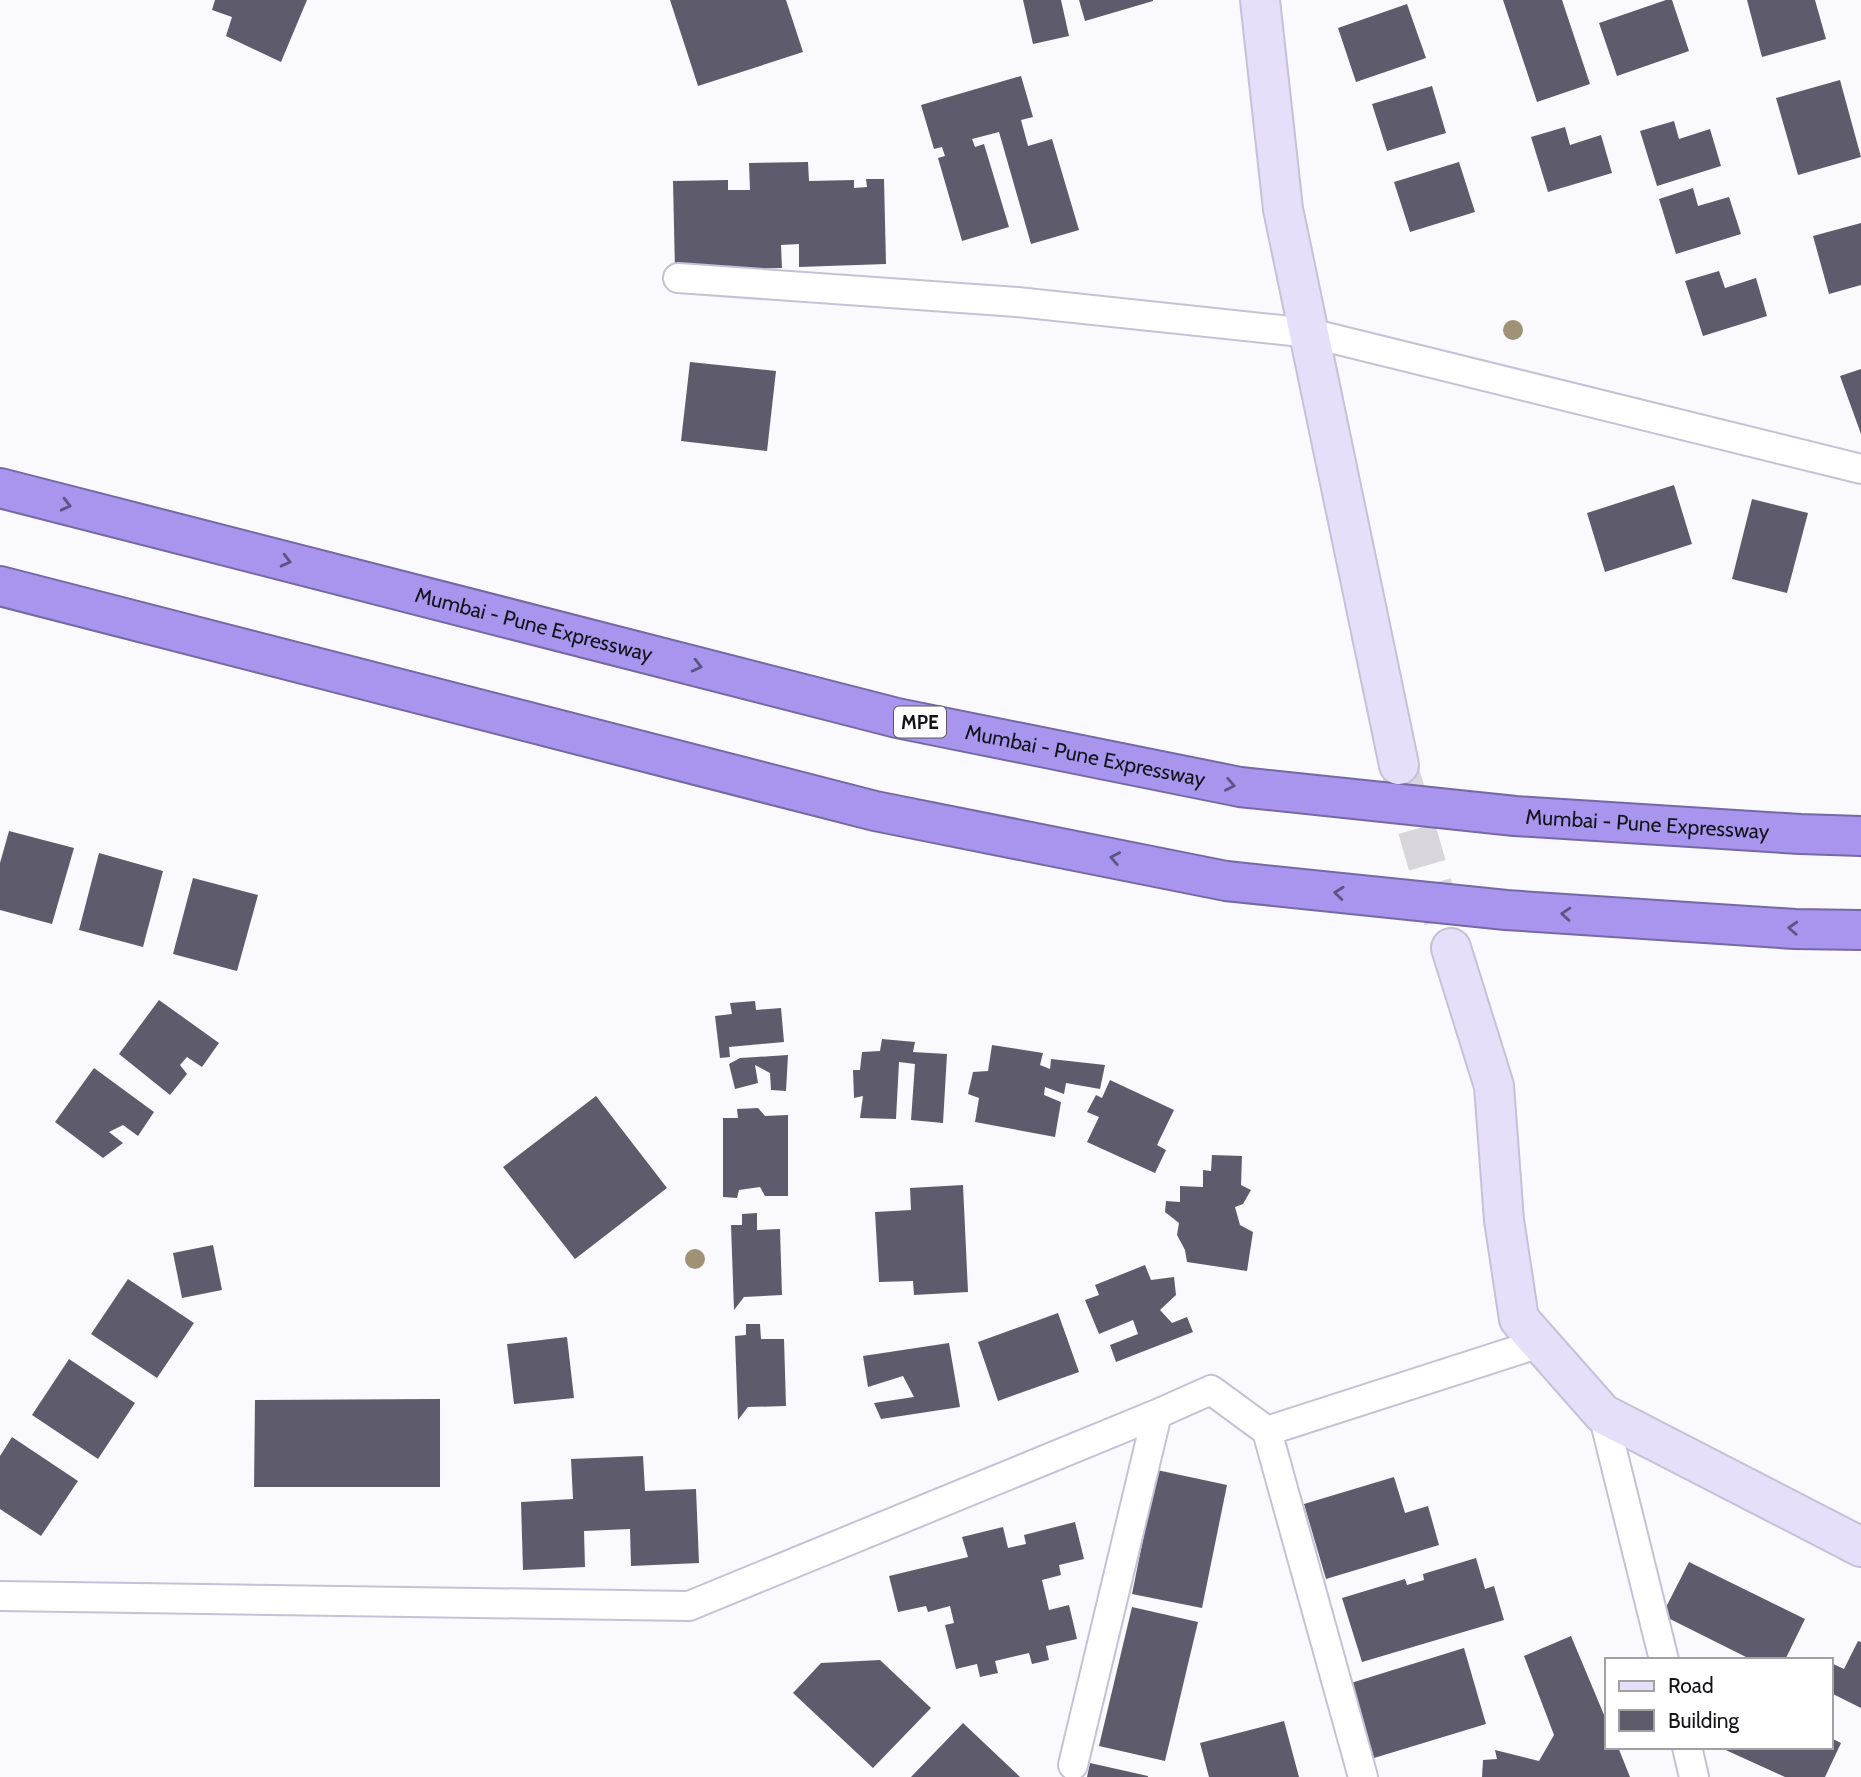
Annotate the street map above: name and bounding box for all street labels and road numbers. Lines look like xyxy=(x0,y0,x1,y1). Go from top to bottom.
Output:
street label: Mumbai - Pune Expressway xyxy=(412,582,656,667)
road number: MPE xyxy=(894,706,946,737)
street label: Mumbai - Pune Expressway xyxy=(963,719,1208,792)
street label: Mumbai - Pune Expressway xyxy=(1525,804,1770,844)

